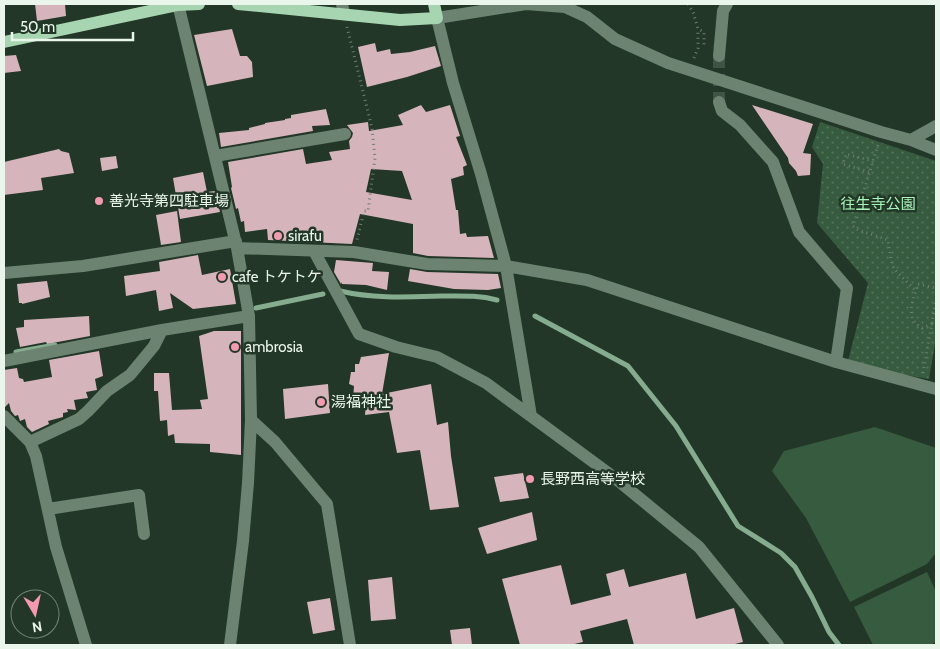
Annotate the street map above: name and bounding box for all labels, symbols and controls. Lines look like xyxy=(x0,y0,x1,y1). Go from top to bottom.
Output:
scale bar xyxy=(12,10,134,42)
text: 50 m xyxy=(20,18,55,36)
place label: 善光寺第四駐車場 xyxy=(109,192,229,210)
marker: 善光寺第四駐車場 xyxy=(93,195,105,207)
park label: 往生寺公園 xyxy=(840,195,916,213)
place label: sirafu xyxy=(288,227,322,245)
marker: sirafu xyxy=(272,230,284,242)
place label: cafe トケトケ xyxy=(232,268,322,286)
marker: cafe トケトケ xyxy=(216,271,228,283)
place label: ambrosia xyxy=(245,338,304,356)
marker: ambrosia xyxy=(229,341,241,353)
place label: 湯福神社 xyxy=(331,393,391,411)
marker: 湯福神社 xyxy=(315,396,327,408)
place label: 長野西高等学校 xyxy=(540,470,645,488)
marker: 長野西高等学校 xyxy=(524,473,536,485)
north arrow xyxy=(10,589,60,639)
text: N xyxy=(31,617,43,637)

